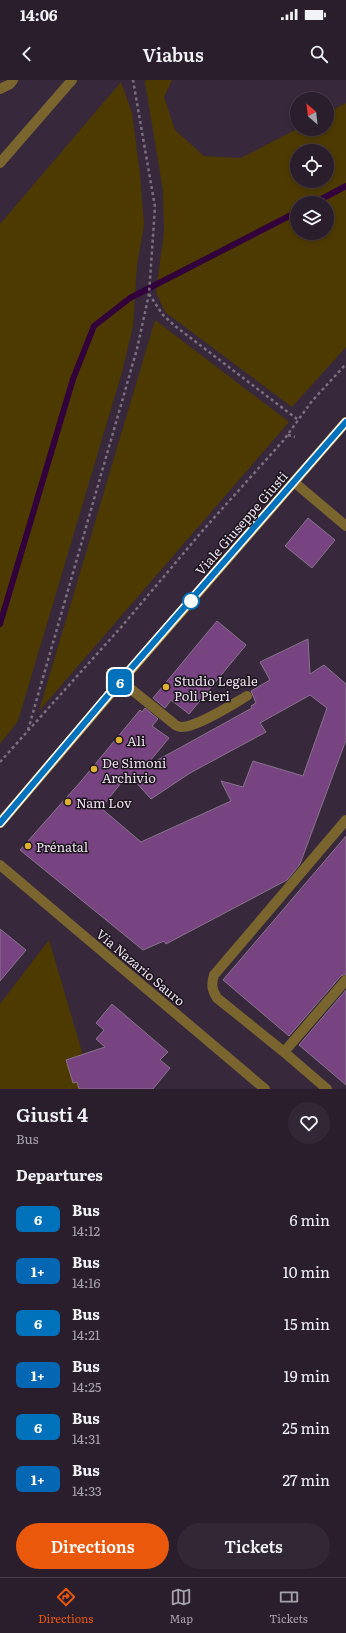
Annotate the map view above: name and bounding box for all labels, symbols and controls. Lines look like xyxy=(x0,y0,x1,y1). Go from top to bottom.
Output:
text: 14:06 xyxy=(20,3,58,26)
text: Viabus xyxy=(142,41,204,68)
icon: back xyxy=(16,43,38,65)
icon: search xyxy=(308,43,330,65)
north arrow xyxy=(290,92,334,136)
map controls xyxy=(290,92,334,240)
button: locate xyxy=(290,144,334,188)
button: layers xyxy=(290,196,334,240)
street label: Viale Giuseppe Giusti xyxy=(191,466,292,579)
unlabelled marker xyxy=(182,592,200,610)
line badge: 6 xyxy=(107,669,133,695)
place label: Studio Legale Poli Pieri xyxy=(174,671,258,705)
text: 6 xyxy=(116,672,124,692)
marker: Studio Legale Poli Pieri xyxy=(161,682,171,692)
place label: Ali xyxy=(127,731,146,750)
marker: Ali xyxy=(114,735,124,745)
place label: De Simoni Archivio xyxy=(102,753,167,787)
marker: De Simoni Archivio xyxy=(89,764,99,774)
place label: Nam Lov xyxy=(76,793,132,812)
marker: Nam Lov xyxy=(63,797,73,807)
place label: Prénatal xyxy=(36,837,89,856)
marker: Prénatal xyxy=(23,841,33,851)
street label: Via Nazario Sauro xyxy=(93,924,190,1010)
text: Giusti 4 xyxy=(16,1100,88,1128)
button: heart xyxy=(288,1102,330,1144)
text: Bus xyxy=(16,1129,39,1148)
text: Departures xyxy=(16,1163,103,1186)
text: Bus xyxy=(72,1198,100,1221)
text: 6 min xyxy=(289,1208,330,1231)
text: 6 xyxy=(34,1209,42,1229)
text: 14:12 xyxy=(72,1221,100,1240)
text: Bus xyxy=(72,1250,100,1273)
text: 10 min xyxy=(283,1260,330,1283)
text: 1+ xyxy=(31,1261,45,1281)
text: 14:16 xyxy=(72,1273,101,1292)
text: Bus xyxy=(72,1302,100,1325)
text: 15 min xyxy=(284,1312,330,1335)
text: 6 xyxy=(34,1313,42,1333)
text: 14:21 xyxy=(72,1325,100,1344)
text: Bus xyxy=(72,1354,100,1377)
text: 19 min xyxy=(284,1364,330,1387)
text: 1+ xyxy=(31,1365,45,1385)
text: 14:25 xyxy=(72,1377,101,1396)
text: Bus xyxy=(72,1406,100,1429)
text: 25 min xyxy=(282,1416,330,1439)
text: 6 xyxy=(34,1417,42,1437)
text: 14:31 xyxy=(72,1429,100,1448)
text: Bus xyxy=(72,1458,100,1481)
text: 27 min xyxy=(282,1468,330,1491)
text: 1+ xyxy=(31,1469,45,1489)
text: 14:33 xyxy=(72,1481,102,1500)
button: Directions xyxy=(16,1523,169,1569)
button: Tickets xyxy=(177,1523,330,1569)
tab: Directions xyxy=(38,1586,93,1626)
tab: Map xyxy=(170,1586,193,1626)
tab: Tickets xyxy=(269,1586,308,1626)

